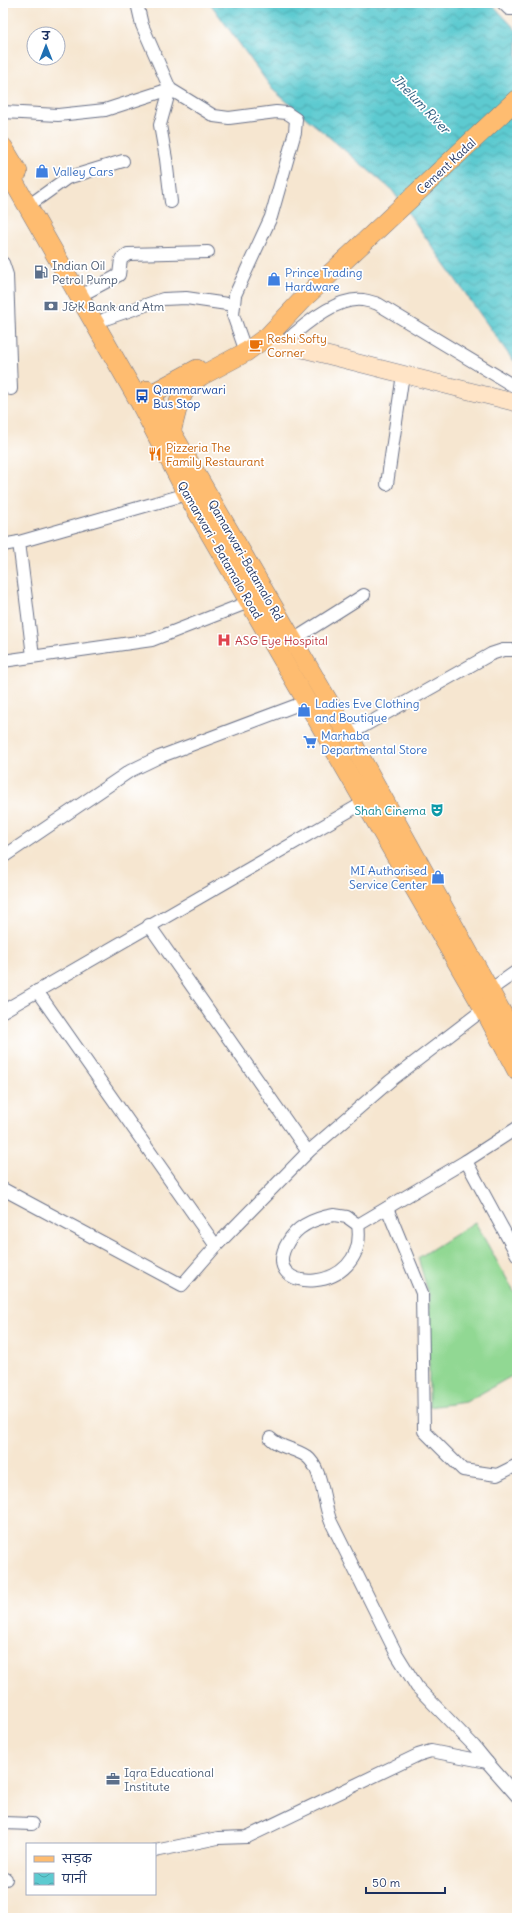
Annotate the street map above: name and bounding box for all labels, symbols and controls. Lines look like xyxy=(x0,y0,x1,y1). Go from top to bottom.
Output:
north arrow xyxy=(26,26,66,66)
text: उ xyxy=(41,29,51,43)
water label: Jhelum River xyxy=(388,71,455,138)
street label: Cement Kadal xyxy=(413,135,479,197)
shop icon: Valley Cars xyxy=(34,163,50,179)
place label: Valley Cars xyxy=(53,164,113,179)
place label: Indian Oil Petrol Pump xyxy=(52,258,118,287)
fuel station icon: Indian Oil Petrol Pump xyxy=(33,264,49,280)
place label: Prince Trading Hardware xyxy=(285,265,362,294)
shop icon: Prince Trading Hardware xyxy=(266,271,282,287)
bank icon: J&K Bank and Atm xyxy=(43,298,59,314)
place label: J&K Bank and Atm xyxy=(62,299,165,314)
place label: Reshi Softy Corner xyxy=(267,331,327,360)
cafe icon: Reshi Softy Corner xyxy=(248,337,264,353)
place label: Qammarwari Bus Stop xyxy=(153,382,226,411)
bus stop icon: Qammarwari Bus Stop xyxy=(134,388,150,404)
place label: Pizzeria The Family Restaurant xyxy=(166,440,264,469)
restaurant icon: Pizzeria The Family Restaurant xyxy=(147,446,163,462)
street label: Qamarwari - Batamalo Road xyxy=(174,479,266,621)
street label: Qamarwari-Batamalo Rd xyxy=(205,497,287,623)
hospital icon: ASG Eye Hospital xyxy=(216,632,232,648)
place label: ASG Eye Hospital xyxy=(235,633,328,648)
place label: Ladies Eve Clothing and Boutique xyxy=(315,696,419,725)
shop icon: Ladies Eve Clothing and Boutique xyxy=(296,702,312,718)
place label: Marhaba Departmental Store xyxy=(321,728,427,757)
supermarket icon: Marhaba Departmental Store xyxy=(302,734,318,750)
theatre icon: Shah Cinema xyxy=(429,802,445,818)
place label: Shah Cinema xyxy=(354,803,426,818)
place label: MI Authorised Service Center xyxy=(349,863,427,892)
shop icon: MI Authorised Service Center xyxy=(430,869,446,885)
place label: Iqra Educational Institute xyxy=(124,1765,214,1794)
office icon: Iqra Educational Institute xyxy=(105,1771,121,1787)
legend xyxy=(26,1843,156,1895)
text: सड़क xyxy=(61,1851,93,1867)
scale bar xyxy=(366,1869,445,1895)
text: पानी xyxy=(61,1870,87,1886)
text: 50 m xyxy=(372,1875,401,1890)

